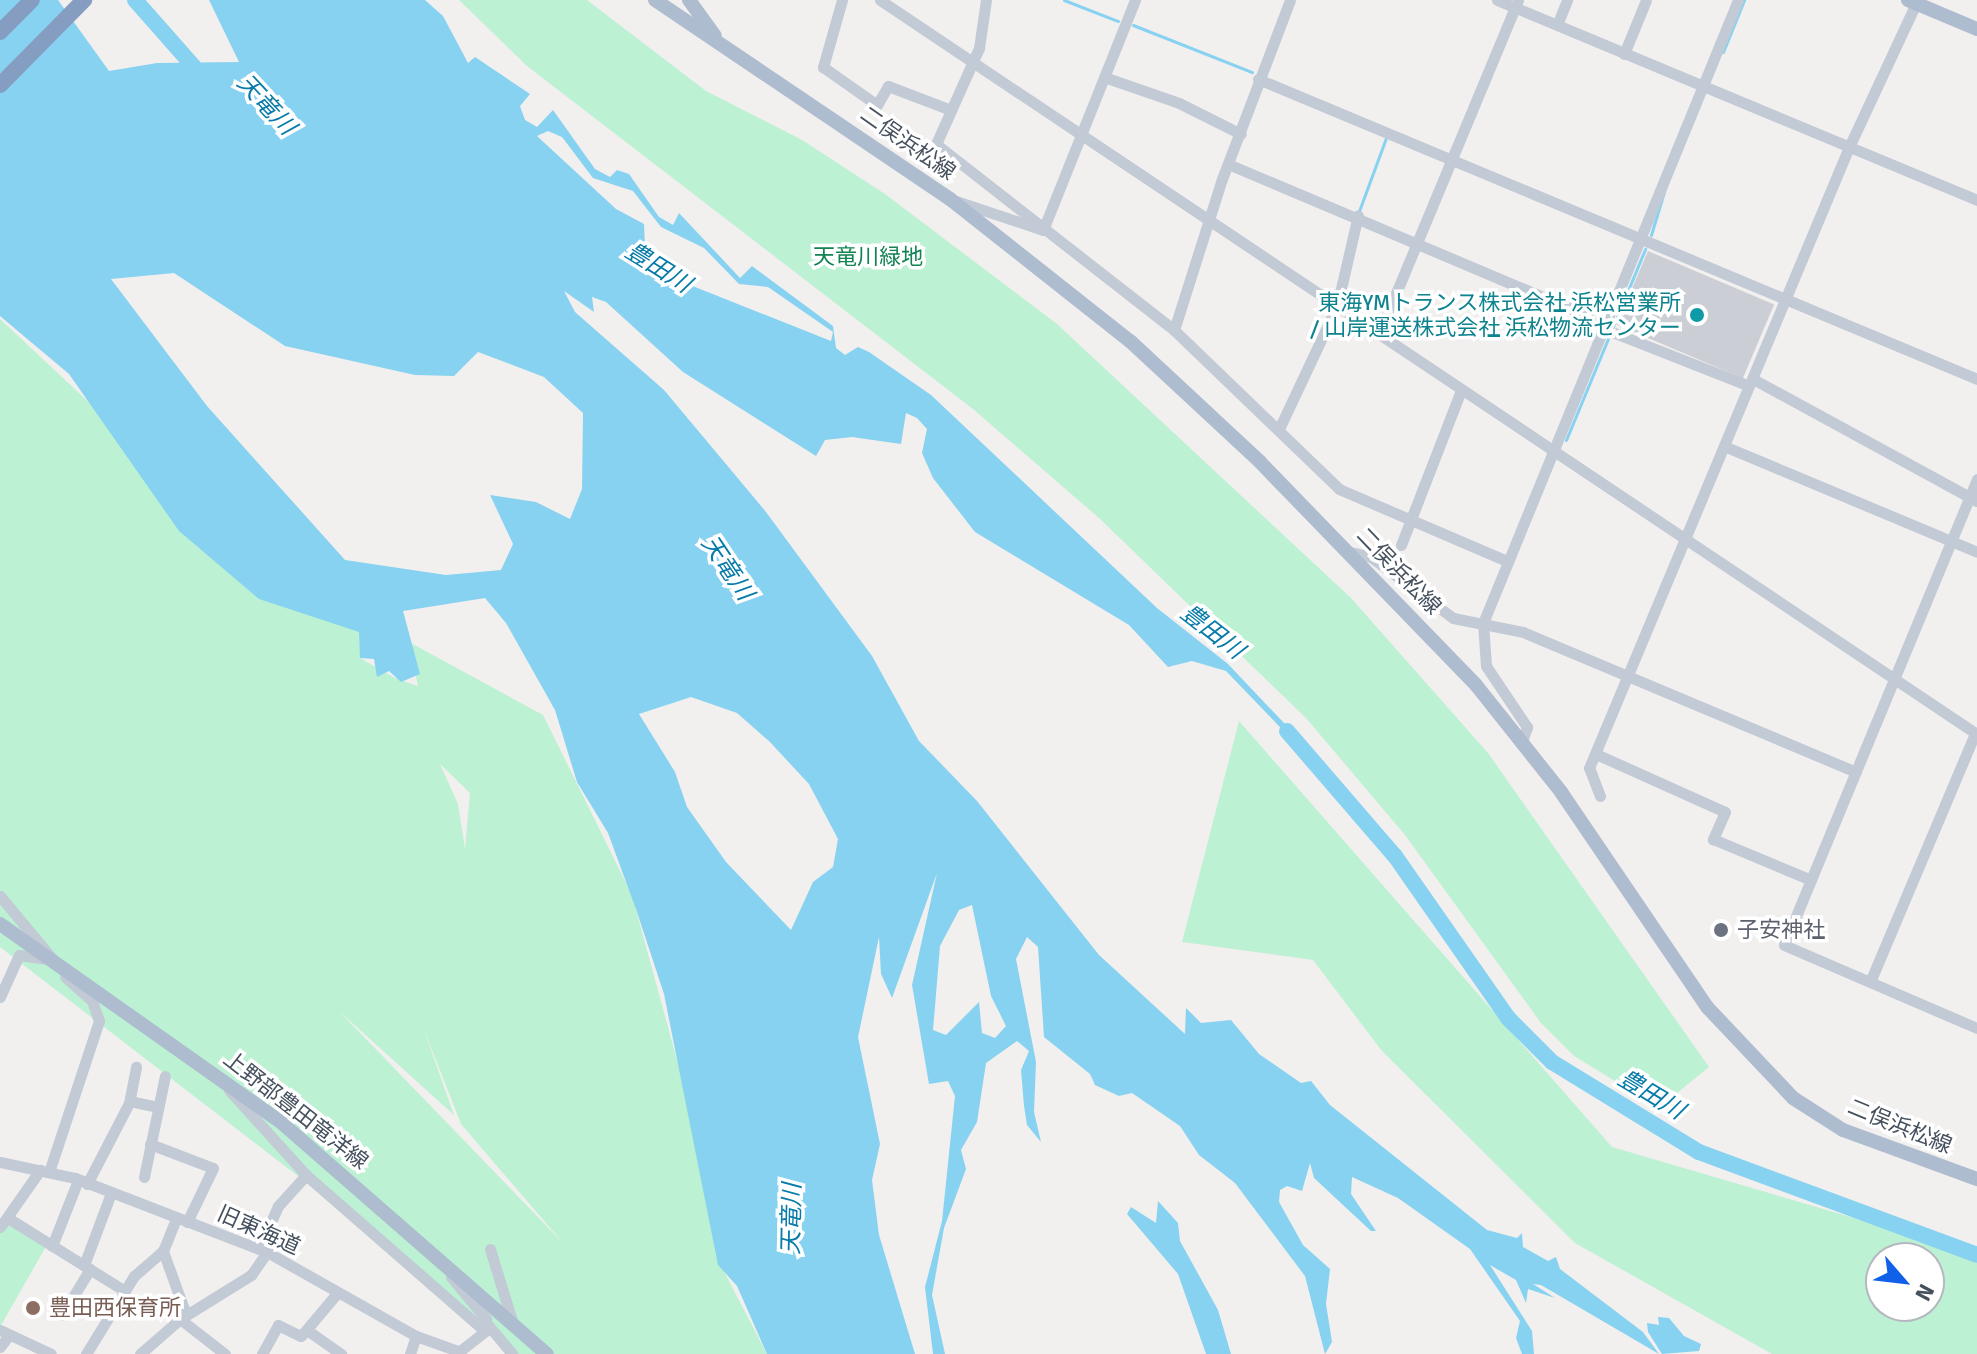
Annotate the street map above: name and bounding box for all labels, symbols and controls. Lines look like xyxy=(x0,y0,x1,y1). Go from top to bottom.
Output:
water label: 天竜川 xyxy=(231,69,301,141)
street label: 二俣浜松線 xyxy=(855,101,961,185)
water label: 豊田川 xyxy=(620,237,696,299)
park label: 天竜川緑地 xyxy=(813,244,923,270)
place label: 東海YMトランス株式会社 浜松営業所 / 山岸運送株式会社 浜松物流センター xyxy=(1310,289,1681,340)
marker: 東海YMトランス株式会社 浜松営業所 / 山岸運送株式会社 浜松物流センター xyxy=(1688,306,1706,324)
street label: 二俣浜松線 xyxy=(1351,522,1447,620)
water label: 天竜川 xyxy=(695,530,759,606)
water label: 豊田川 xyxy=(1175,598,1249,666)
place label: 子安神社 xyxy=(1737,917,1825,943)
marker: 子安神社 xyxy=(1712,921,1730,939)
street label: 上野部豊田竜洋線 xyxy=(219,1045,373,1175)
water label: 豊田川 xyxy=(1613,1064,1689,1126)
street label: 二俣浜松線 xyxy=(1844,1093,1956,1159)
water label: 天竜川 xyxy=(777,1183,807,1255)
street label: 旧東海道 xyxy=(213,1200,305,1260)
north arrow xyxy=(1865,1242,1945,1322)
text: N xyxy=(1909,1279,1940,1306)
place label: 豊田西保育所 xyxy=(49,1295,181,1321)
marker: 豊田西保育所 xyxy=(24,1299,42,1317)

